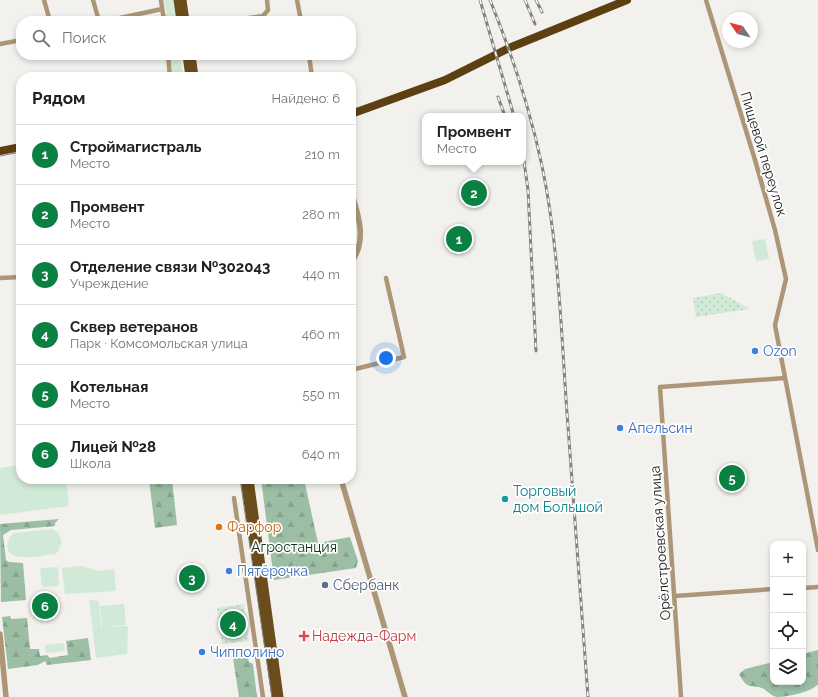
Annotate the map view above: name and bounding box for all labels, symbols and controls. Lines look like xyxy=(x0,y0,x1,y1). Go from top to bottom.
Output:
north arrow xyxy=(722,12,758,48)
search box xyxy=(16,16,356,60)
icon: search xyxy=(30,27,52,49)
text: Поиск xyxy=(62,29,107,47)
text: Рядом xyxy=(32,88,85,108)
street label: Пищевой переулок xyxy=(737,90,791,218)
text: Найдено: 6 xyxy=(272,91,340,106)
popup xyxy=(422,113,526,165)
text: Промвент xyxy=(437,123,511,141)
text: Строймагистраль xyxy=(70,138,202,156)
text: Место xyxy=(437,141,477,156)
text: 1 xyxy=(42,147,48,162)
text: 210 m xyxy=(304,147,340,162)
text: Место xyxy=(70,156,110,171)
pin: 2 xyxy=(461,178,487,208)
text: Промвент xyxy=(70,198,144,216)
text: 2 xyxy=(41,207,49,222)
text: 280 m xyxy=(302,207,340,222)
text: Место xyxy=(70,216,110,231)
pin: 1 xyxy=(446,224,472,254)
text: Отделение связи №302043 xyxy=(70,258,270,276)
text: 3 xyxy=(41,267,49,282)
text: 440 m xyxy=(303,267,340,282)
text: Учреждение xyxy=(70,276,149,291)
text: Сквер ветеранов xyxy=(70,318,198,336)
text: 4 xyxy=(41,327,49,342)
text: 460 m xyxy=(302,327,340,342)
text: Парк · Комсомольская улица xyxy=(70,336,248,351)
place label: Ozon xyxy=(763,343,797,359)
marker: Ozon xyxy=(750,346,760,356)
your location xyxy=(376,348,396,368)
text: Котельная xyxy=(70,378,148,396)
text: 5 xyxy=(41,387,49,402)
text: 550 m xyxy=(303,387,340,402)
text: Место xyxy=(70,396,110,411)
place label: Апельсин xyxy=(628,420,693,436)
marker: Апельсин xyxy=(615,423,625,433)
text: Лицей №28 xyxy=(70,438,156,456)
text: 6 xyxy=(41,447,49,462)
text: 640 m xyxy=(302,447,340,462)
text: Школа xyxy=(70,456,111,471)
pin: 5 xyxy=(719,463,745,493)
street label: Орёлстроевская улица xyxy=(647,465,673,621)
place label: Торговый дом Большой xyxy=(513,483,603,515)
marker: Торговый дом Большой xyxy=(500,494,510,504)
place label: Фарфор xyxy=(227,519,282,535)
marker: Фарфор xyxy=(214,522,224,532)
park label: Агростанция xyxy=(251,539,337,555)
map controls xyxy=(770,541,806,685)
button: + xyxy=(770,541,806,577)
pin: 3 xyxy=(179,563,205,593)
place label: Пятёрочка xyxy=(237,563,308,579)
marker: Пятёрочка xyxy=(224,566,234,576)
place label: Сбербанк xyxy=(333,577,400,593)
button: − xyxy=(770,577,806,613)
marker: Сбербанк xyxy=(320,580,330,590)
pin: 6 xyxy=(32,591,58,621)
pin: 4 xyxy=(220,609,246,639)
button: locate xyxy=(770,613,806,649)
place label: Надежда-Фарм xyxy=(312,628,416,644)
marker: Надежда-Фарм xyxy=(299,631,309,641)
place label: Чипполино xyxy=(210,644,284,660)
marker: Чипполино xyxy=(197,647,207,657)
button: layers xyxy=(770,649,806,685)

